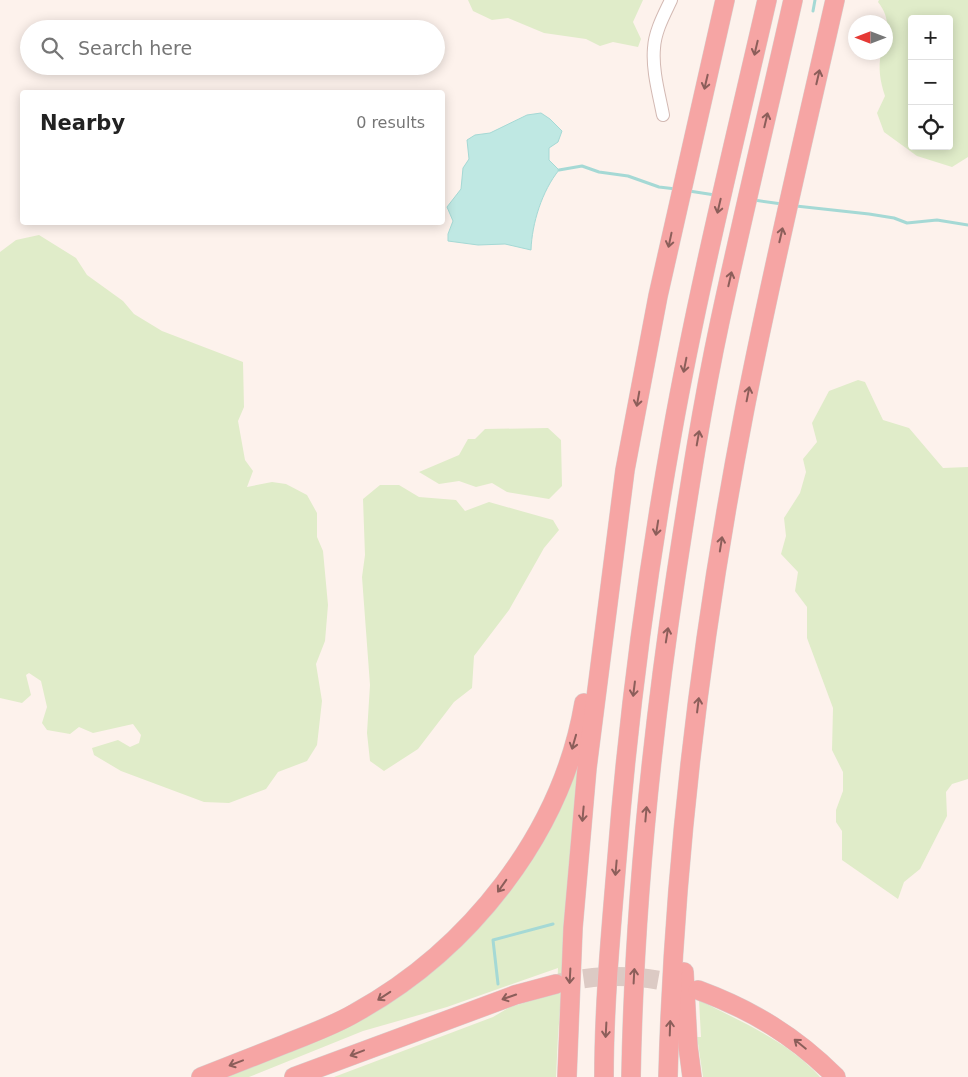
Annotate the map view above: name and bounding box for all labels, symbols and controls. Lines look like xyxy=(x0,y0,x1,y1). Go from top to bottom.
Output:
north arrow xyxy=(848,15,893,60)
map controls xyxy=(908,15,953,150)
button: + xyxy=(908,15,953,60)
search box xyxy=(20,20,445,75)
icon: search xyxy=(38,34,66,62)
text: Search here xyxy=(78,37,192,59)
one-way arrow xyxy=(751,39,760,55)
button: − xyxy=(908,60,953,105)
one-way arrow xyxy=(814,69,823,85)
one-way arrow xyxy=(701,73,710,89)
button: locate xyxy=(908,105,953,150)
text: Nearby xyxy=(40,111,125,135)
text: 0 results xyxy=(356,113,425,132)
one-way arrow xyxy=(762,113,771,129)
one-way arrow xyxy=(714,197,723,213)
one-way arrow xyxy=(777,228,786,244)
one-way arrow xyxy=(665,231,674,247)
one-way arrow xyxy=(726,271,735,287)
one-way arrow xyxy=(680,356,689,372)
one-way arrow xyxy=(743,386,753,402)
one-way arrow xyxy=(632,391,642,407)
one-way arrow xyxy=(694,430,704,446)
one-way arrow xyxy=(651,520,661,536)
one-way arrow xyxy=(717,536,727,552)
one-way arrow xyxy=(662,627,672,643)
one-way arrow xyxy=(629,681,639,697)
one-way arrow xyxy=(693,697,703,713)
one-way arrow xyxy=(569,733,579,749)
one-way arrow xyxy=(578,806,587,822)
one-way arrow xyxy=(642,806,651,822)
one-way arrow xyxy=(611,860,621,876)
one-way arrow xyxy=(497,879,507,893)
one-way arrow xyxy=(566,968,575,984)
one-way arrow xyxy=(630,968,639,984)
one-way arrow xyxy=(377,991,391,1001)
one-way arrow xyxy=(502,993,517,1002)
one-way arrow xyxy=(666,1021,675,1037)
one-way arrow xyxy=(601,1022,611,1038)
one-way arrow xyxy=(794,1039,807,1050)
one-way arrow xyxy=(350,1049,365,1059)
one-way arrow xyxy=(229,1059,244,1068)

